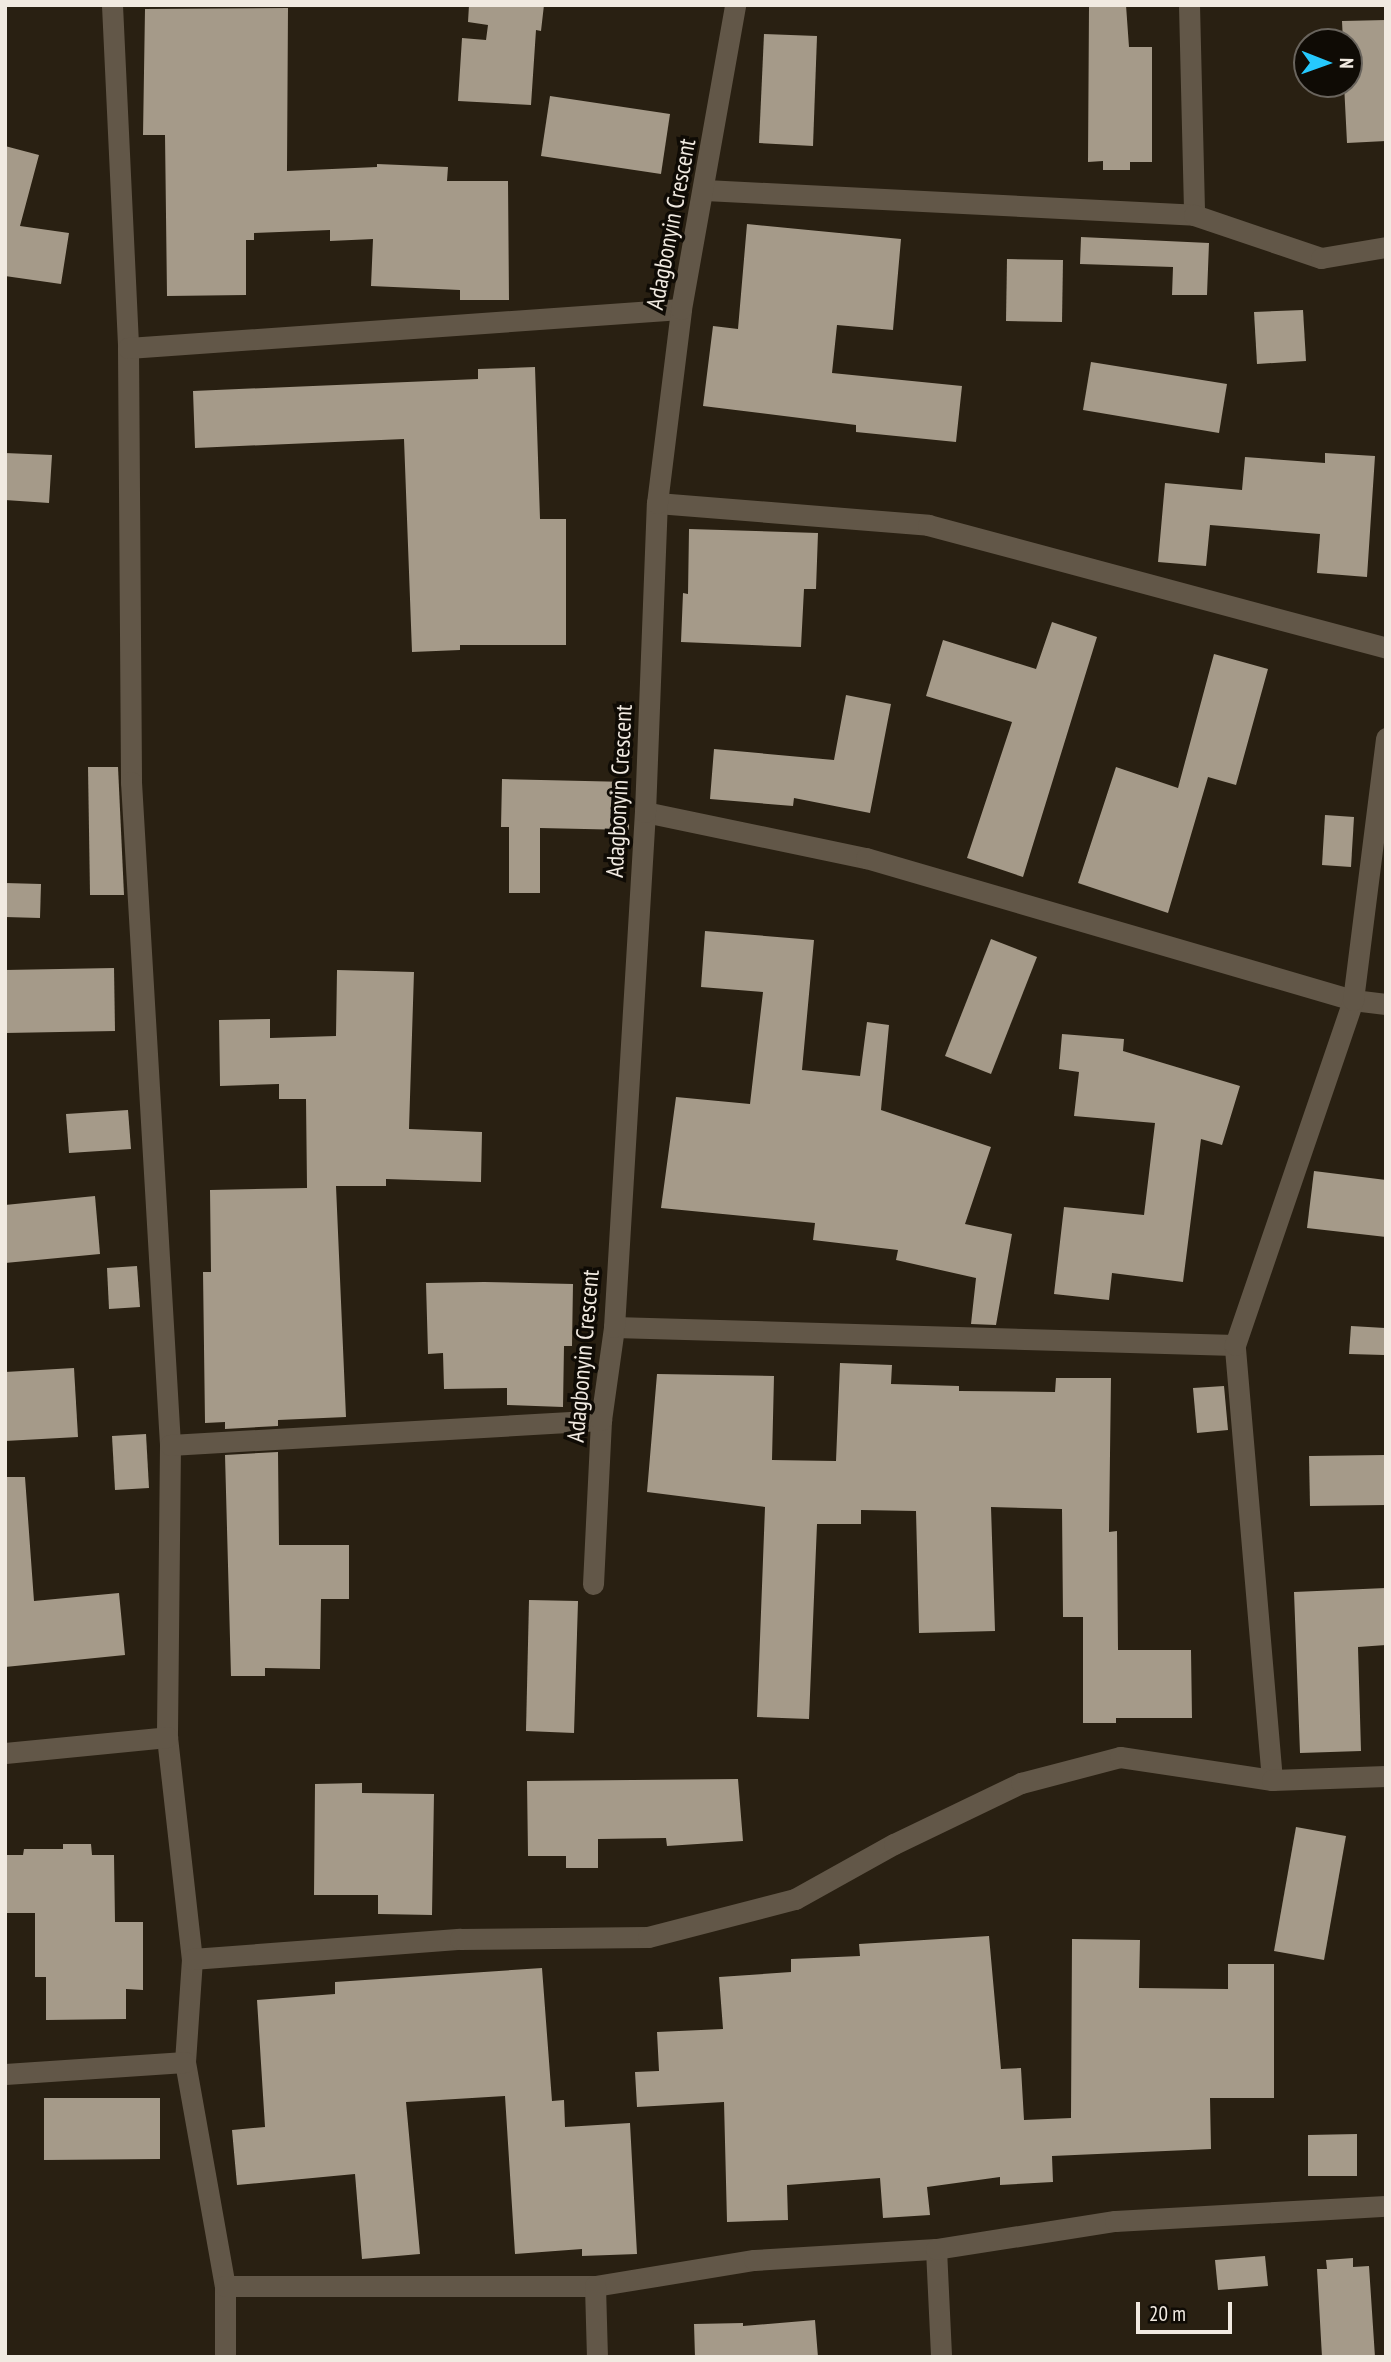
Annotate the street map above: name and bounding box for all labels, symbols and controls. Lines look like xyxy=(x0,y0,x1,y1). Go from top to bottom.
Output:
north arrow xyxy=(1293,28,1363,98)
text: N xyxy=(1335,58,1359,69)
street label: Adagbonyin Crescent xyxy=(640,136,702,312)
street label: Adagbonyin Crescent xyxy=(600,704,638,878)
street label: Adagbonyin Crescent xyxy=(561,1268,605,1444)
scale bar xyxy=(1139,2288,1235,2332)
text: 20 m xyxy=(1149,2300,1186,2327)

